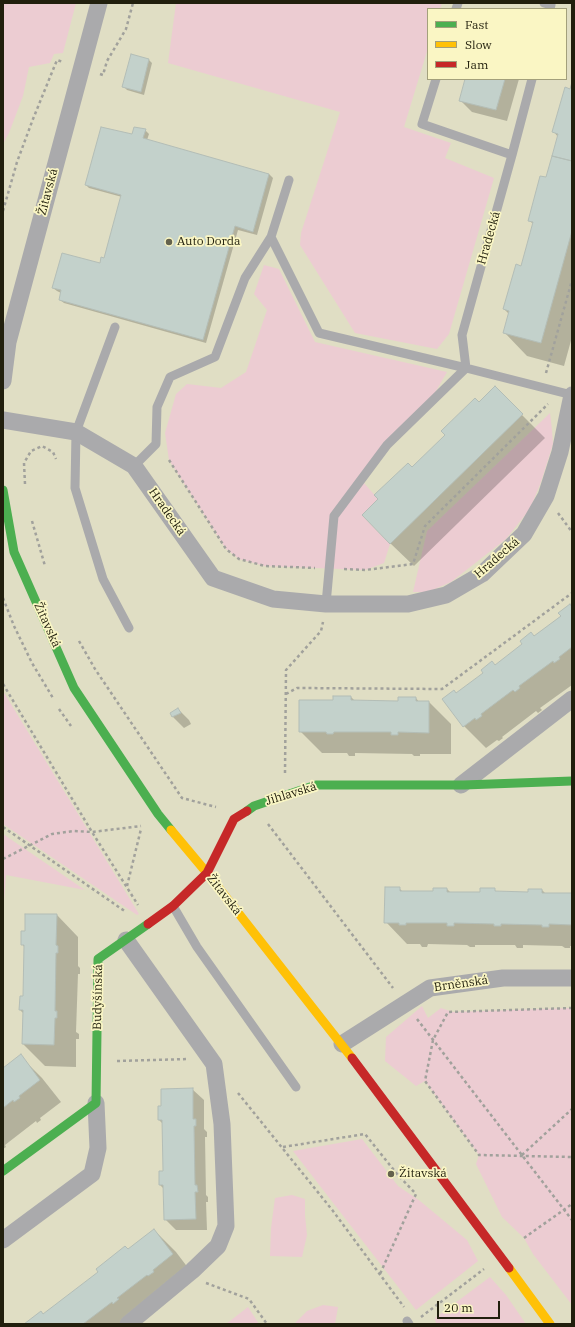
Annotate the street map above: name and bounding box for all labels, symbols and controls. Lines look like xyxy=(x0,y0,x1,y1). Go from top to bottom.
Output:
legend xyxy=(427,8,567,80)
text: Fast xyxy=(465,17,489,32)
text: Slow xyxy=(465,37,492,52)
text: Jam xyxy=(465,57,488,72)
street label: Žitavská xyxy=(35,167,61,217)
street label: Hradecká xyxy=(475,210,503,266)
place label: Auto Dorda xyxy=(177,235,241,249)
marker: Auto Dorda xyxy=(164,237,174,247)
street label: Hradecká xyxy=(145,485,189,539)
street label: Hradecká xyxy=(472,535,522,581)
street label: Žitavská xyxy=(31,600,63,650)
street label: Jihlavská xyxy=(264,779,318,809)
street label: Žitavská xyxy=(204,872,244,918)
street label: Budyšínská xyxy=(90,964,106,1030)
street label: Brněnská xyxy=(433,973,489,995)
place label: Žitavská xyxy=(399,1167,447,1181)
marker: Žitavská xyxy=(386,1169,396,1179)
scale bar xyxy=(439,1293,502,1319)
text: 20 m xyxy=(444,1300,473,1315)

